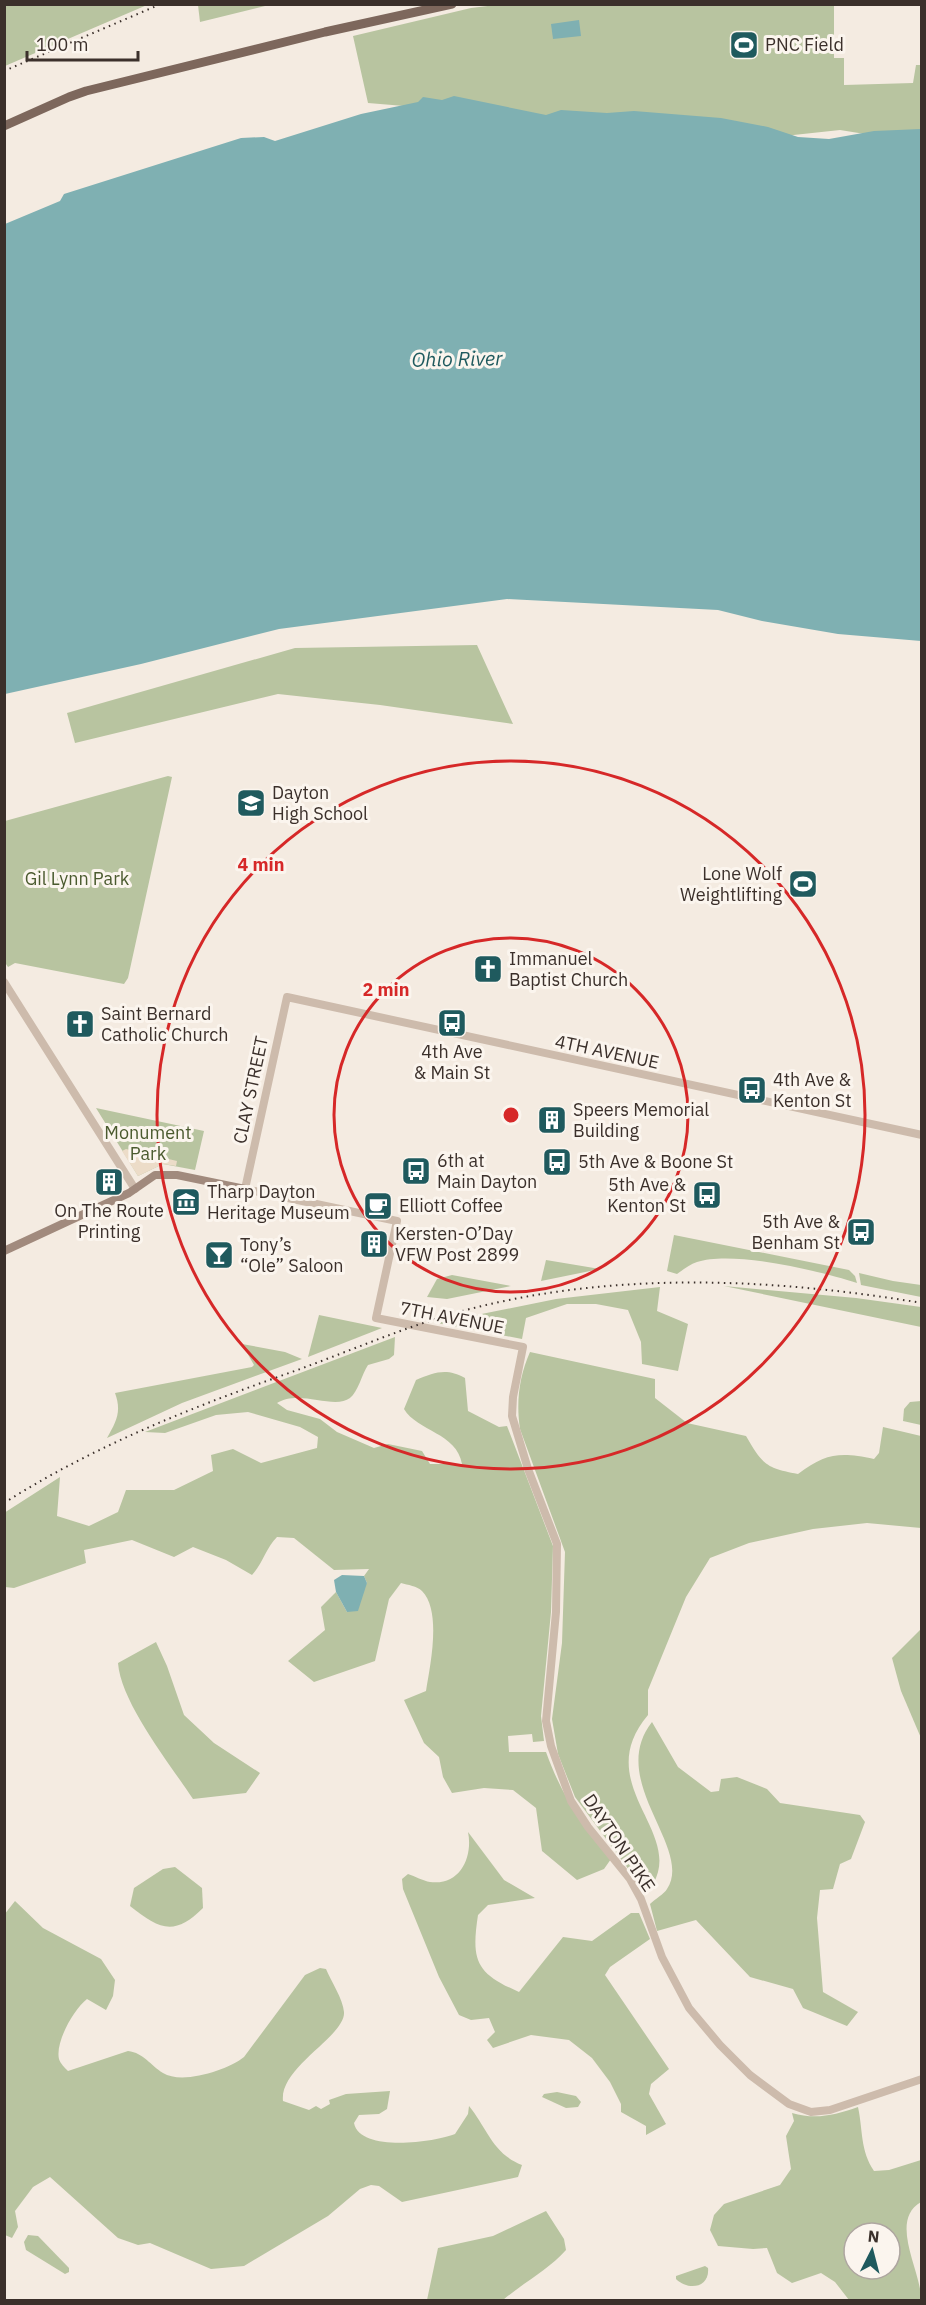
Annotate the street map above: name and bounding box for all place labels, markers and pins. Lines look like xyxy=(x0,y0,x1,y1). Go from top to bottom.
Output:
sports icon: PNC Field xyxy=(728,29,760,61)
place label: PNC Field xyxy=(765,33,844,56)
place label: Dayton High School xyxy=(272,781,368,825)
school or university icon: Dayton High School xyxy=(235,787,267,819)
place label: Lone Wolf Weightlifting xyxy=(680,862,782,906)
sports icon: Lone Wolf Weightlifting xyxy=(787,868,819,900)
place label: Immanuel Baptist Church xyxy=(509,947,628,991)
church icon: Immanuel Baptist Church xyxy=(472,953,504,985)
place label: Saint Bernard Catholic Church xyxy=(101,1002,229,1046)
bus stop icon: 4th Ave & Main St xyxy=(436,1007,468,1039)
church icon: Saint Bernard Catholic Church xyxy=(64,1008,96,1040)
place label: 4th Ave & Main St xyxy=(414,1040,490,1084)
place label: 4th Ave & Kenton St xyxy=(773,1068,852,1112)
bus stop icon: 4th Ave & Kenton St xyxy=(736,1074,768,1106)
place label: Speers Memorial Building xyxy=(573,1098,709,1142)
building icon: Speers Memorial Building xyxy=(536,1104,568,1136)
centre of rings xyxy=(501,1105,521,1125)
bus stop icon: 5th Ave & Boone St xyxy=(541,1146,573,1178)
place label: 6th at Main Dayton xyxy=(437,1149,537,1193)
place label: 5th Ave & Boone St xyxy=(578,1150,733,1173)
bus stop icon: 6th at Main Dayton xyxy=(400,1155,432,1187)
building icon: On The Route Printing xyxy=(93,1166,125,1198)
place label: 5th Ave & Kenton St xyxy=(607,1173,687,1217)
bus stop icon: 5th Ave & Kenton St xyxy=(691,1179,723,1211)
place label: Tharp Dayton Heritage Museum xyxy=(207,1180,350,1224)
museum icon: Tharp Dayton Heritage Museum xyxy=(170,1186,202,1218)
cafe icon: Elliott Coffee xyxy=(362,1190,394,1222)
place label: Elliott Coffee xyxy=(399,1194,503,1217)
place label: On The Route Printing xyxy=(54,1199,164,1243)
place label: 5th Ave & Benham St xyxy=(752,1210,841,1254)
bus stop icon: 5th Ave & Benham St xyxy=(845,1216,877,1248)
place label: Kersten-O’Day VFW Post 2899 xyxy=(395,1222,519,1266)
building icon: Kersten-O’Day VFW Post 2899 xyxy=(358,1228,390,1260)
place label: Tony’s “Ole” Saloon xyxy=(240,1233,344,1277)
bar icon: Tony’s “Ole” Saloon xyxy=(203,1239,235,1271)

